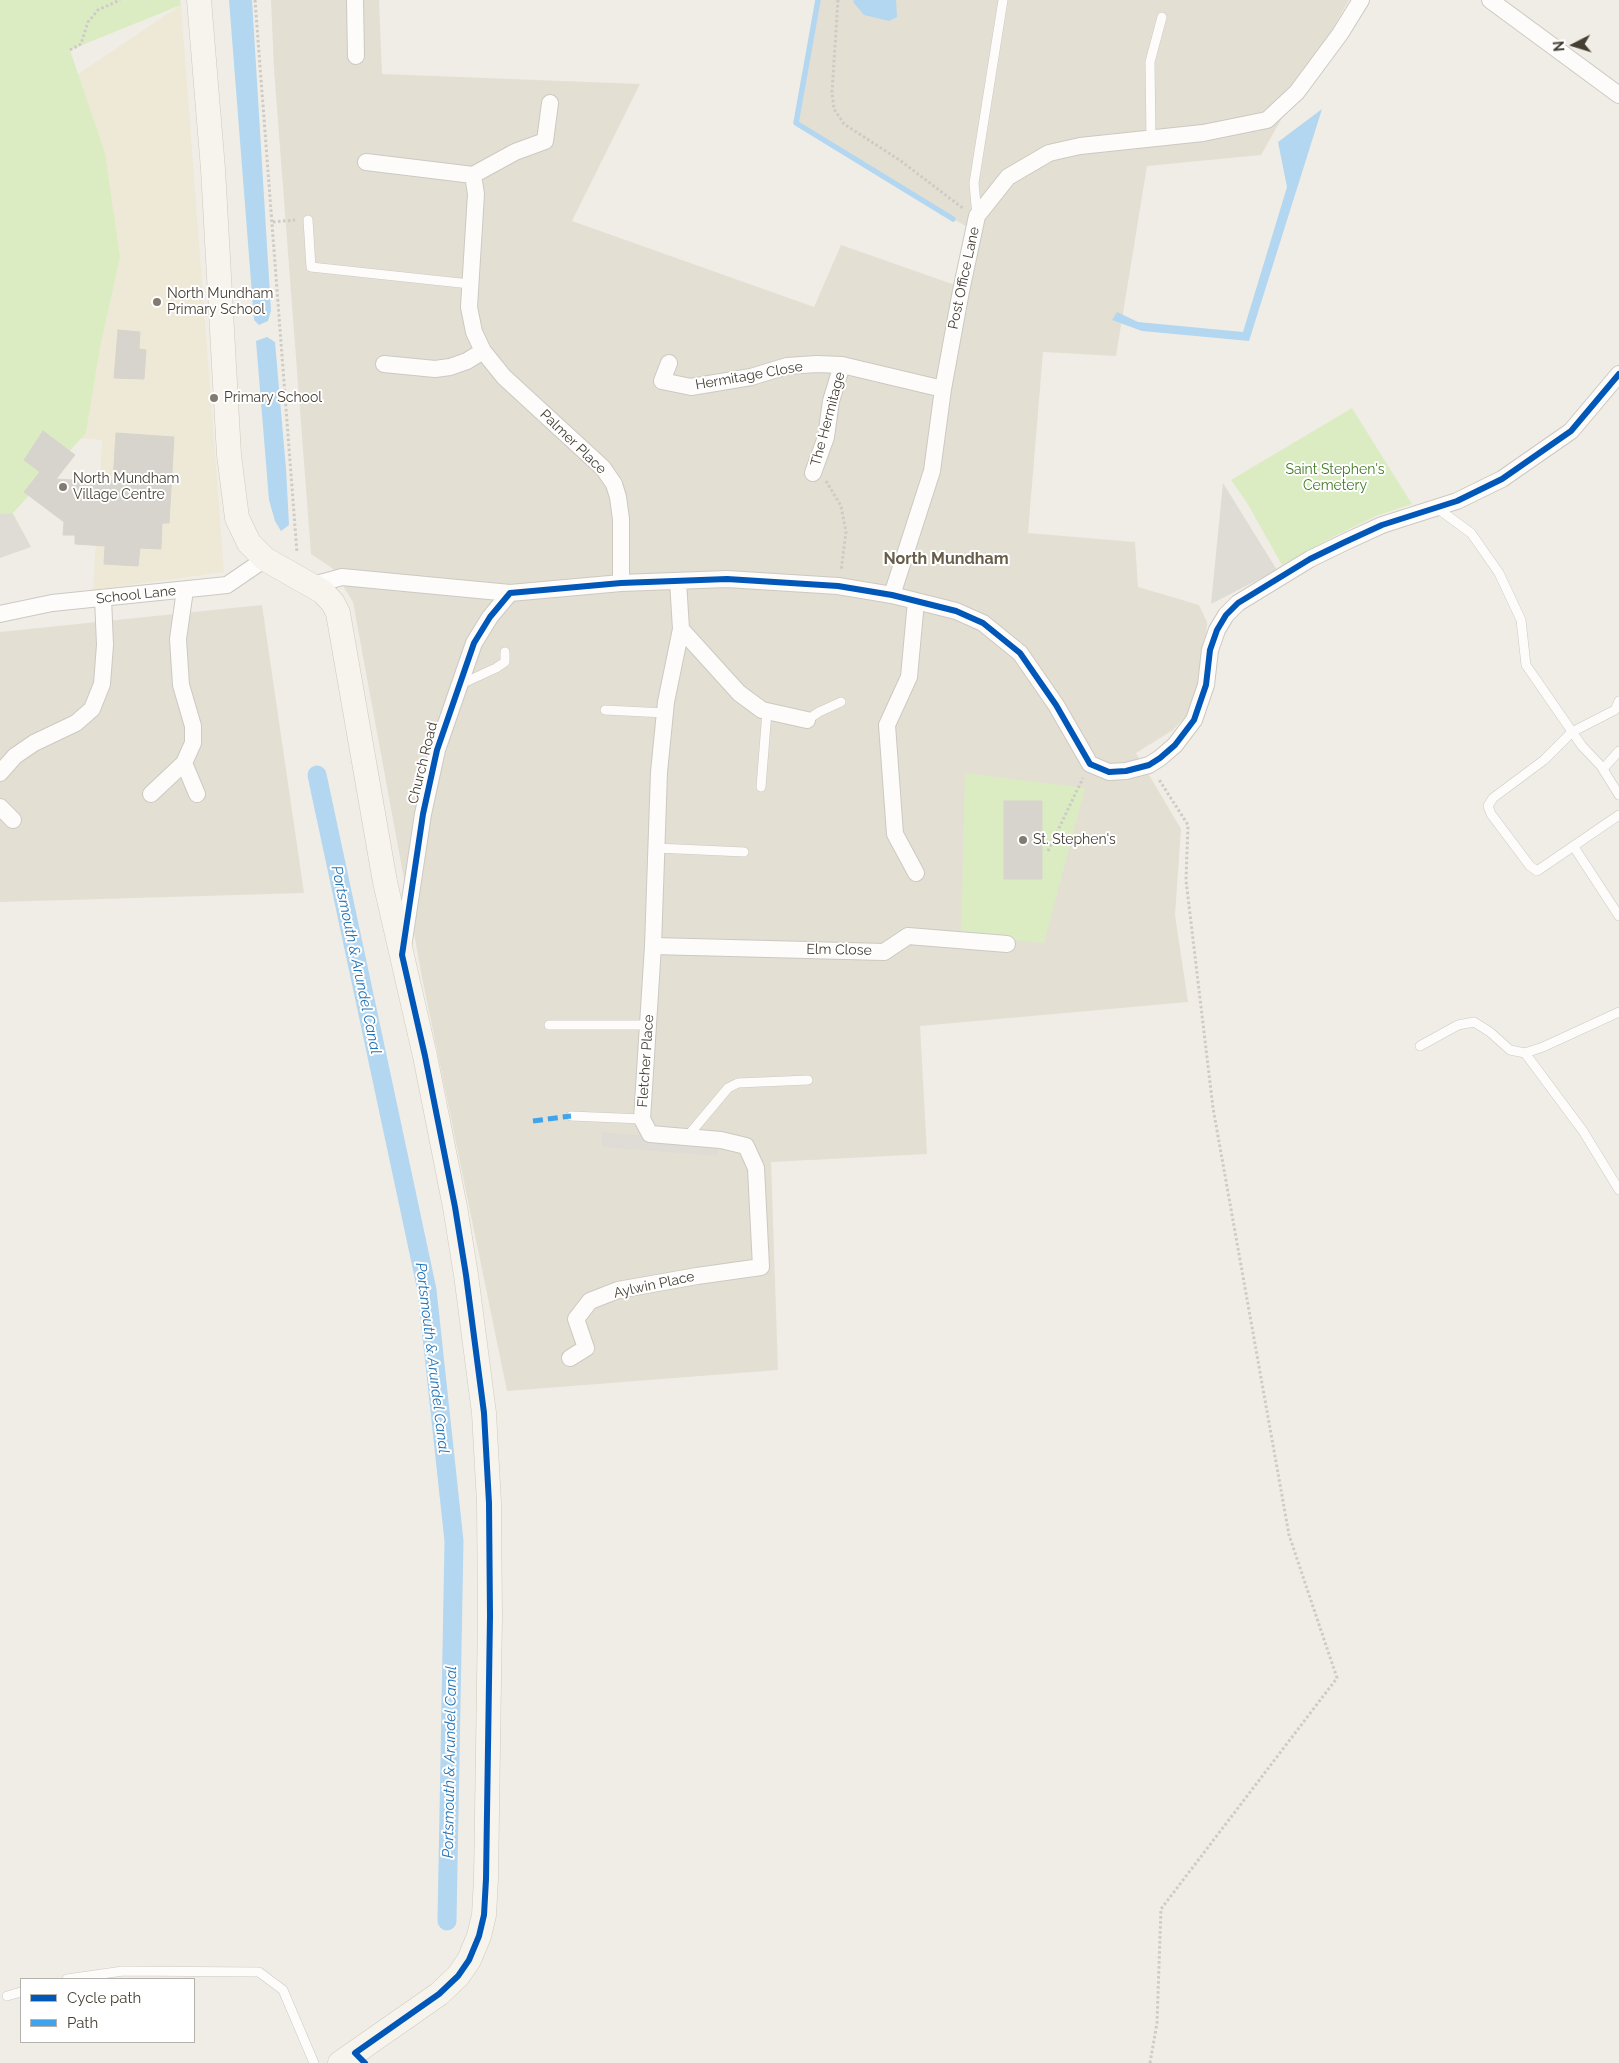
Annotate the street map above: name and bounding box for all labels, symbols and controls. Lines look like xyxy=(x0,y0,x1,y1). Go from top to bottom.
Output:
north arrow xyxy=(1549,20,1599,70)
text: N xyxy=(1551,40,1567,52)
street label: Post Office Lane xyxy=(945,225,983,331)
place label: North Mundham Primary School xyxy=(167,286,273,318)
marker: North Mundham Primary School xyxy=(151,296,163,308)
street label: Hermitage Close xyxy=(694,358,804,394)
street label: The Hermitage xyxy=(807,370,849,468)
place label: Primary School xyxy=(224,390,322,406)
marker: Primary School xyxy=(208,392,220,404)
street label: Palmer Place xyxy=(536,406,610,478)
park label: Saint Stephen's Cemetery xyxy=(1285,462,1385,494)
place label: North Mundham Village Centre xyxy=(73,471,179,504)
marker: North Mundham Village Centre xyxy=(57,481,69,493)
district label: North Mundham xyxy=(883,549,1009,569)
street label: School Lane xyxy=(95,582,177,608)
street label: Church Road xyxy=(405,720,441,806)
place label: St. Stephen's xyxy=(1033,832,1116,848)
marker: St. Stephen's xyxy=(1017,834,1029,846)
water label: Portsmouth & Arundel Canal xyxy=(327,864,385,1056)
street label: Elm Close xyxy=(806,941,872,959)
street label: Fletcher Place xyxy=(634,1014,658,1108)
water label: Portsmouth & Arundel Canal xyxy=(411,1262,453,1454)
street label: Aylwin Place xyxy=(612,1268,696,1302)
water label: Portsmouth & Arundel Canal xyxy=(439,1666,461,1858)
legend xyxy=(20,1978,195,2043)
text: Cycle path xyxy=(67,1989,141,2007)
text: Path xyxy=(67,2014,98,2032)

